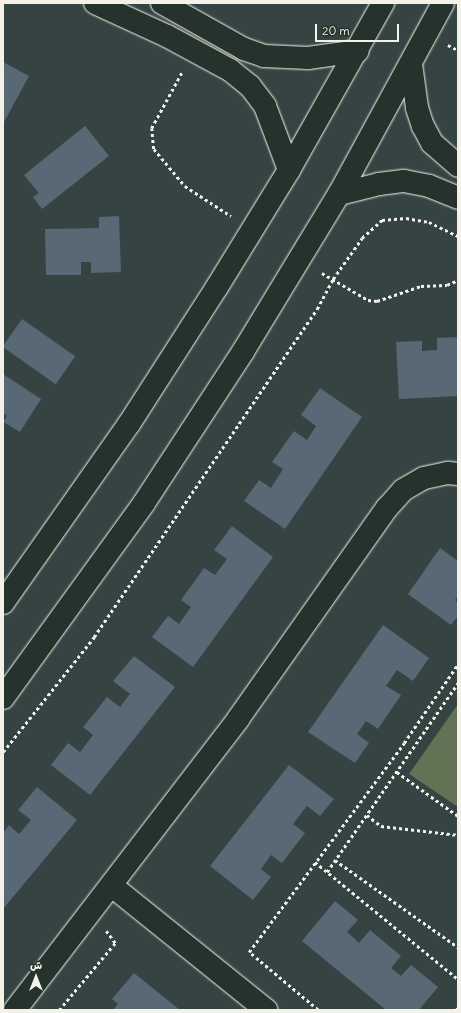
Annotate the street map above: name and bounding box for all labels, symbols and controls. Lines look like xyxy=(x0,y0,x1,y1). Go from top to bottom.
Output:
scale bar xyxy=(317,16,401,42)
text: 20 m xyxy=(322,23,350,38)
north arrow xyxy=(16,957,56,997)
text: ش xyxy=(30,958,42,972)

